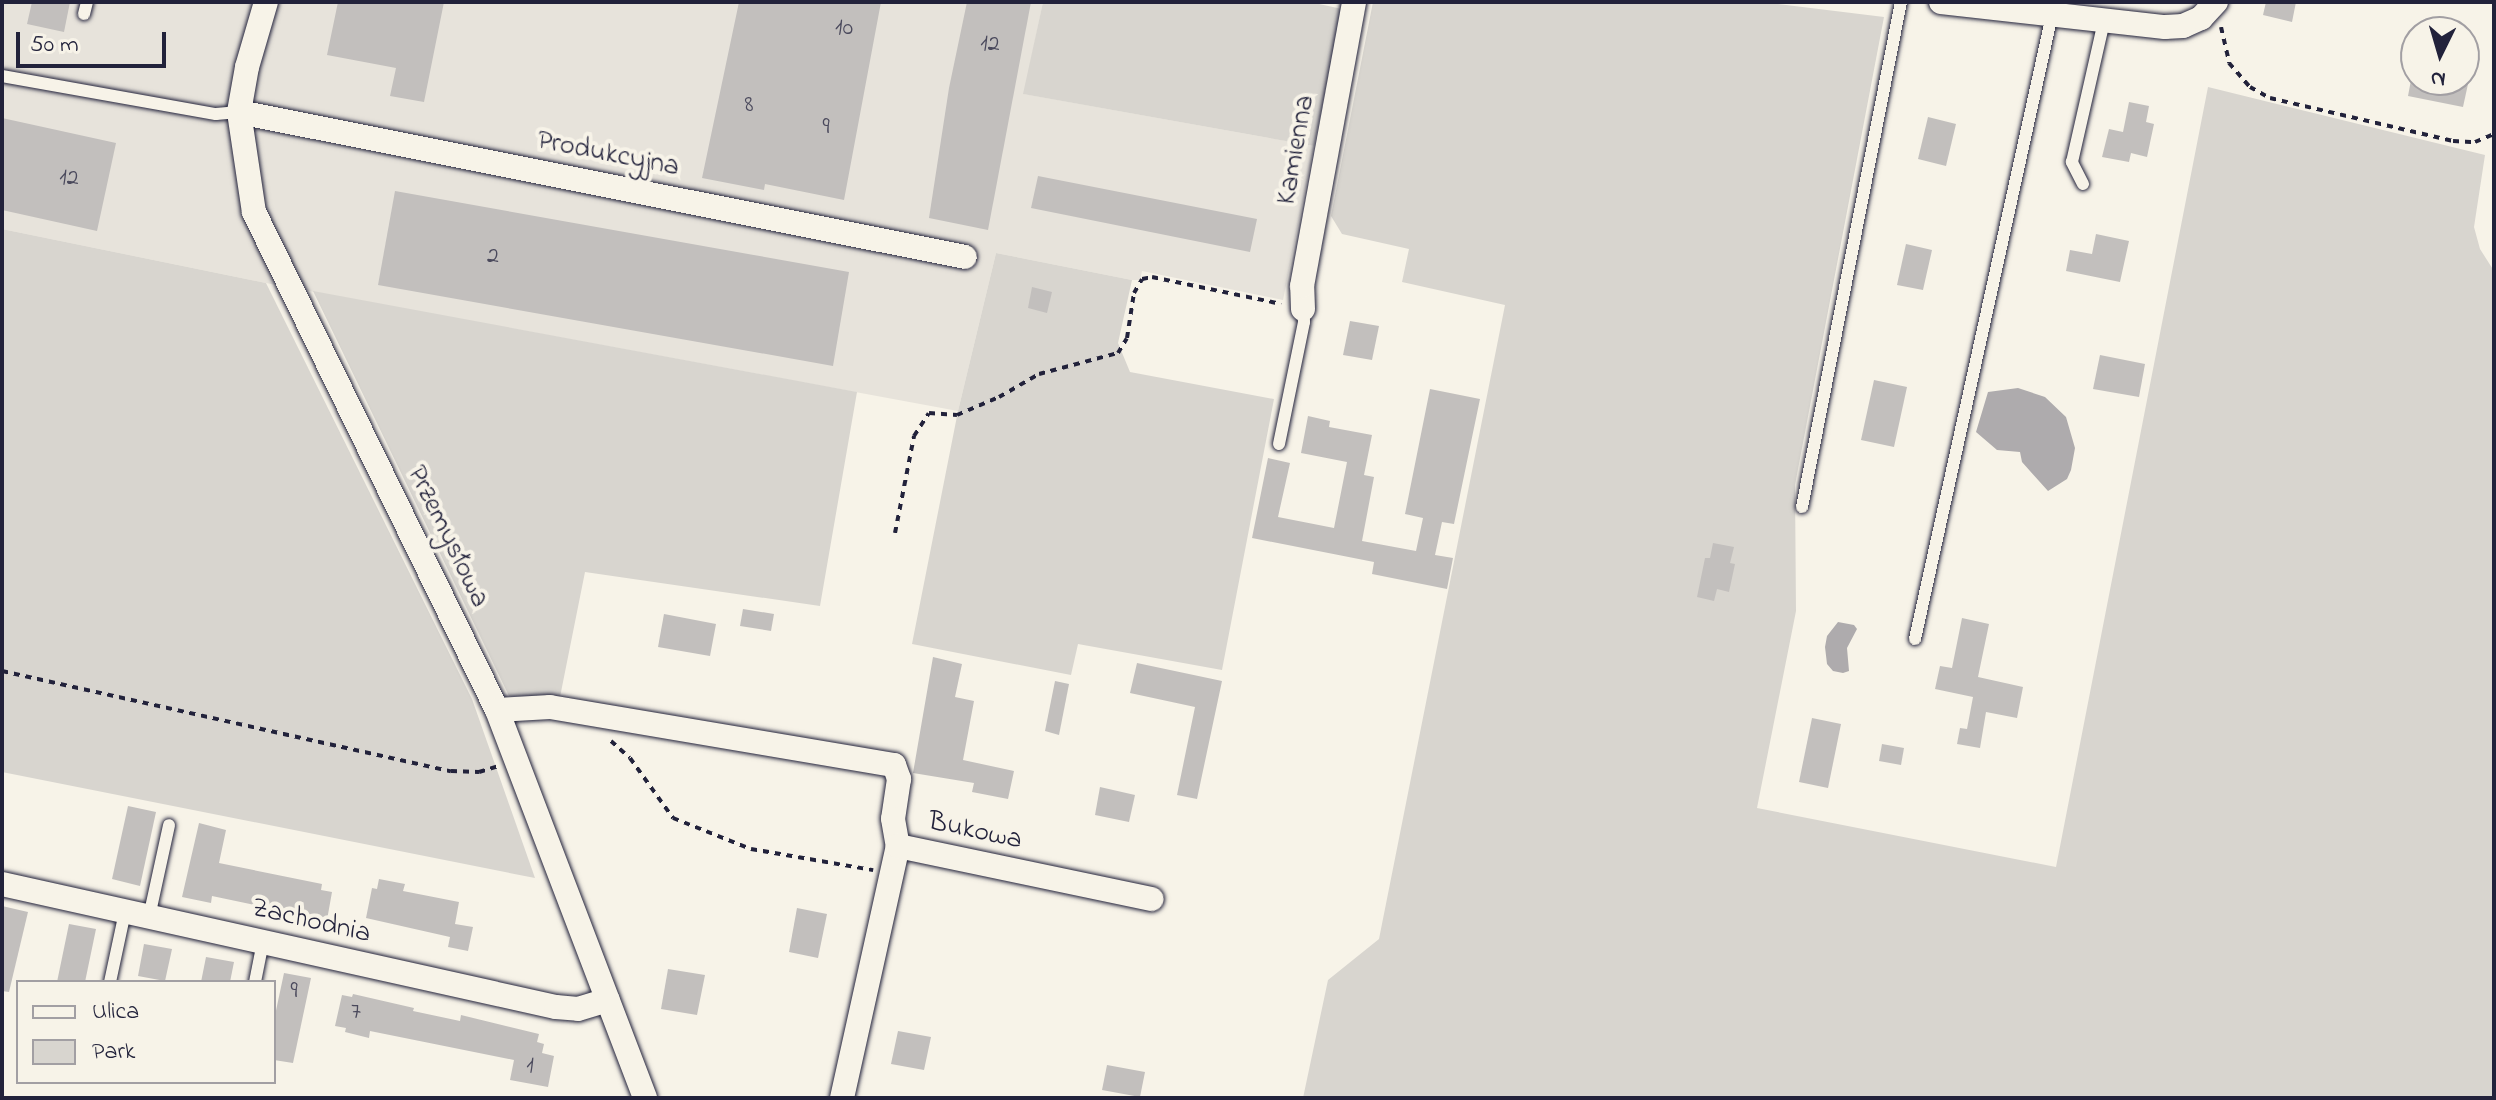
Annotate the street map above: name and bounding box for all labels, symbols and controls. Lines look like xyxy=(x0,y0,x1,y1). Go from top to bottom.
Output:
house number: 10 xyxy=(835,15,853,43)
scale bar xyxy=(20,16,170,66)
north arrow xyxy=(2400,16,2480,96)
text: 50 m xyxy=(30,28,79,63)
house number: 12 xyxy=(980,31,1000,59)
text: N xyxy=(2429,61,2447,95)
house number: 8 xyxy=(745,92,753,120)
street label: Kamienna xyxy=(1271,93,1323,207)
house number: 9 xyxy=(822,114,830,142)
street label: Produkcyjna xyxy=(534,125,682,185)
house number: 12 xyxy=(59,165,79,193)
house number: 2 xyxy=(487,243,499,271)
street label: Przemysłowa xyxy=(398,461,496,613)
street label: Bukowa xyxy=(925,806,1025,858)
street label: Zachodnia xyxy=(248,892,374,952)
house number: 9 xyxy=(290,978,298,1006)
legend xyxy=(16,980,276,1084)
text: Ulica xyxy=(92,995,139,1030)
house number: 7 xyxy=(351,999,361,1027)
text: Park xyxy=(92,1035,135,1070)
house number: 1 xyxy=(526,1053,534,1081)

